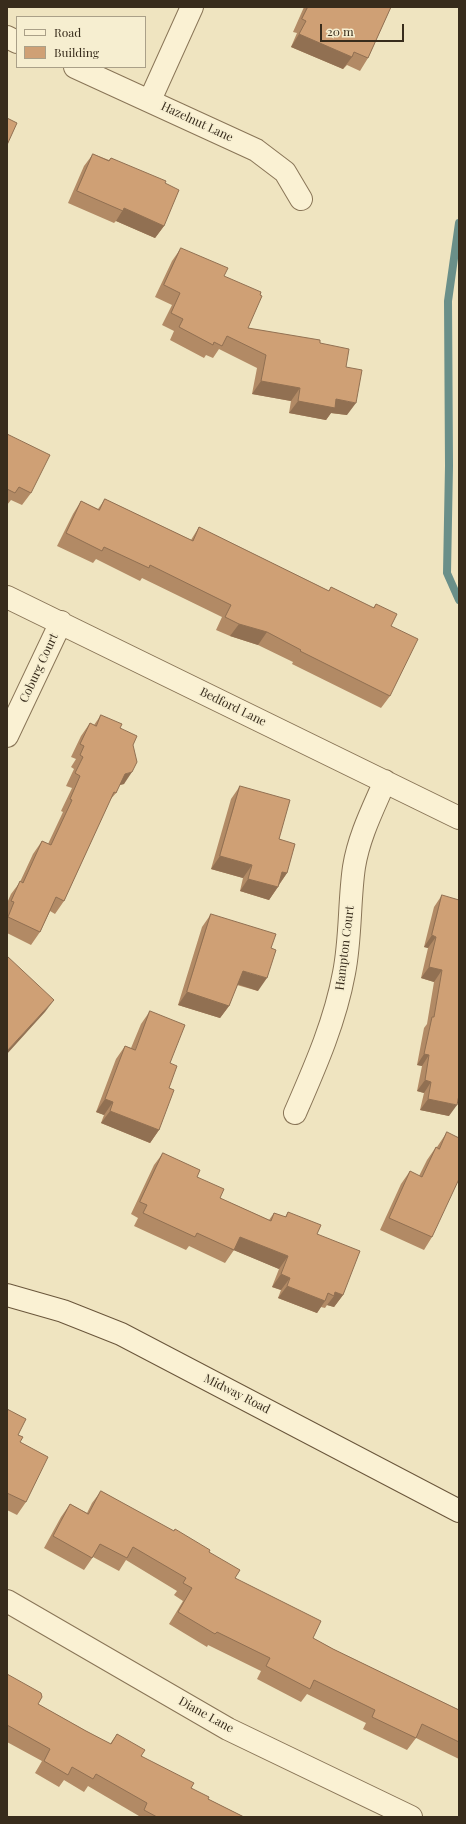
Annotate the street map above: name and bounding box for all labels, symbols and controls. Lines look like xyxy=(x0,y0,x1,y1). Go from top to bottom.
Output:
legend xyxy=(16,16,146,68)
scale bar xyxy=(322,16,406,42)
text: 20 m xyxy=(327,23,354,39)
text: Road xyxy=(54,24,81,40)
text: Building xyxy=(54,44,99,60)
street label: Hazelnut Lane xyxy=(159,99,235,145)
street label: Coburg Court xyxy=(17,631,61,705)
street label: Bedford Lane xyxy=(197,685,269,729)
street label: Hampton Court xyxy=(333,905,357,991)
street label: Midway Road xyxy=(202,1371,272,1417)
street label: Diane Lane xyxy=(176,1694,236,1736)

